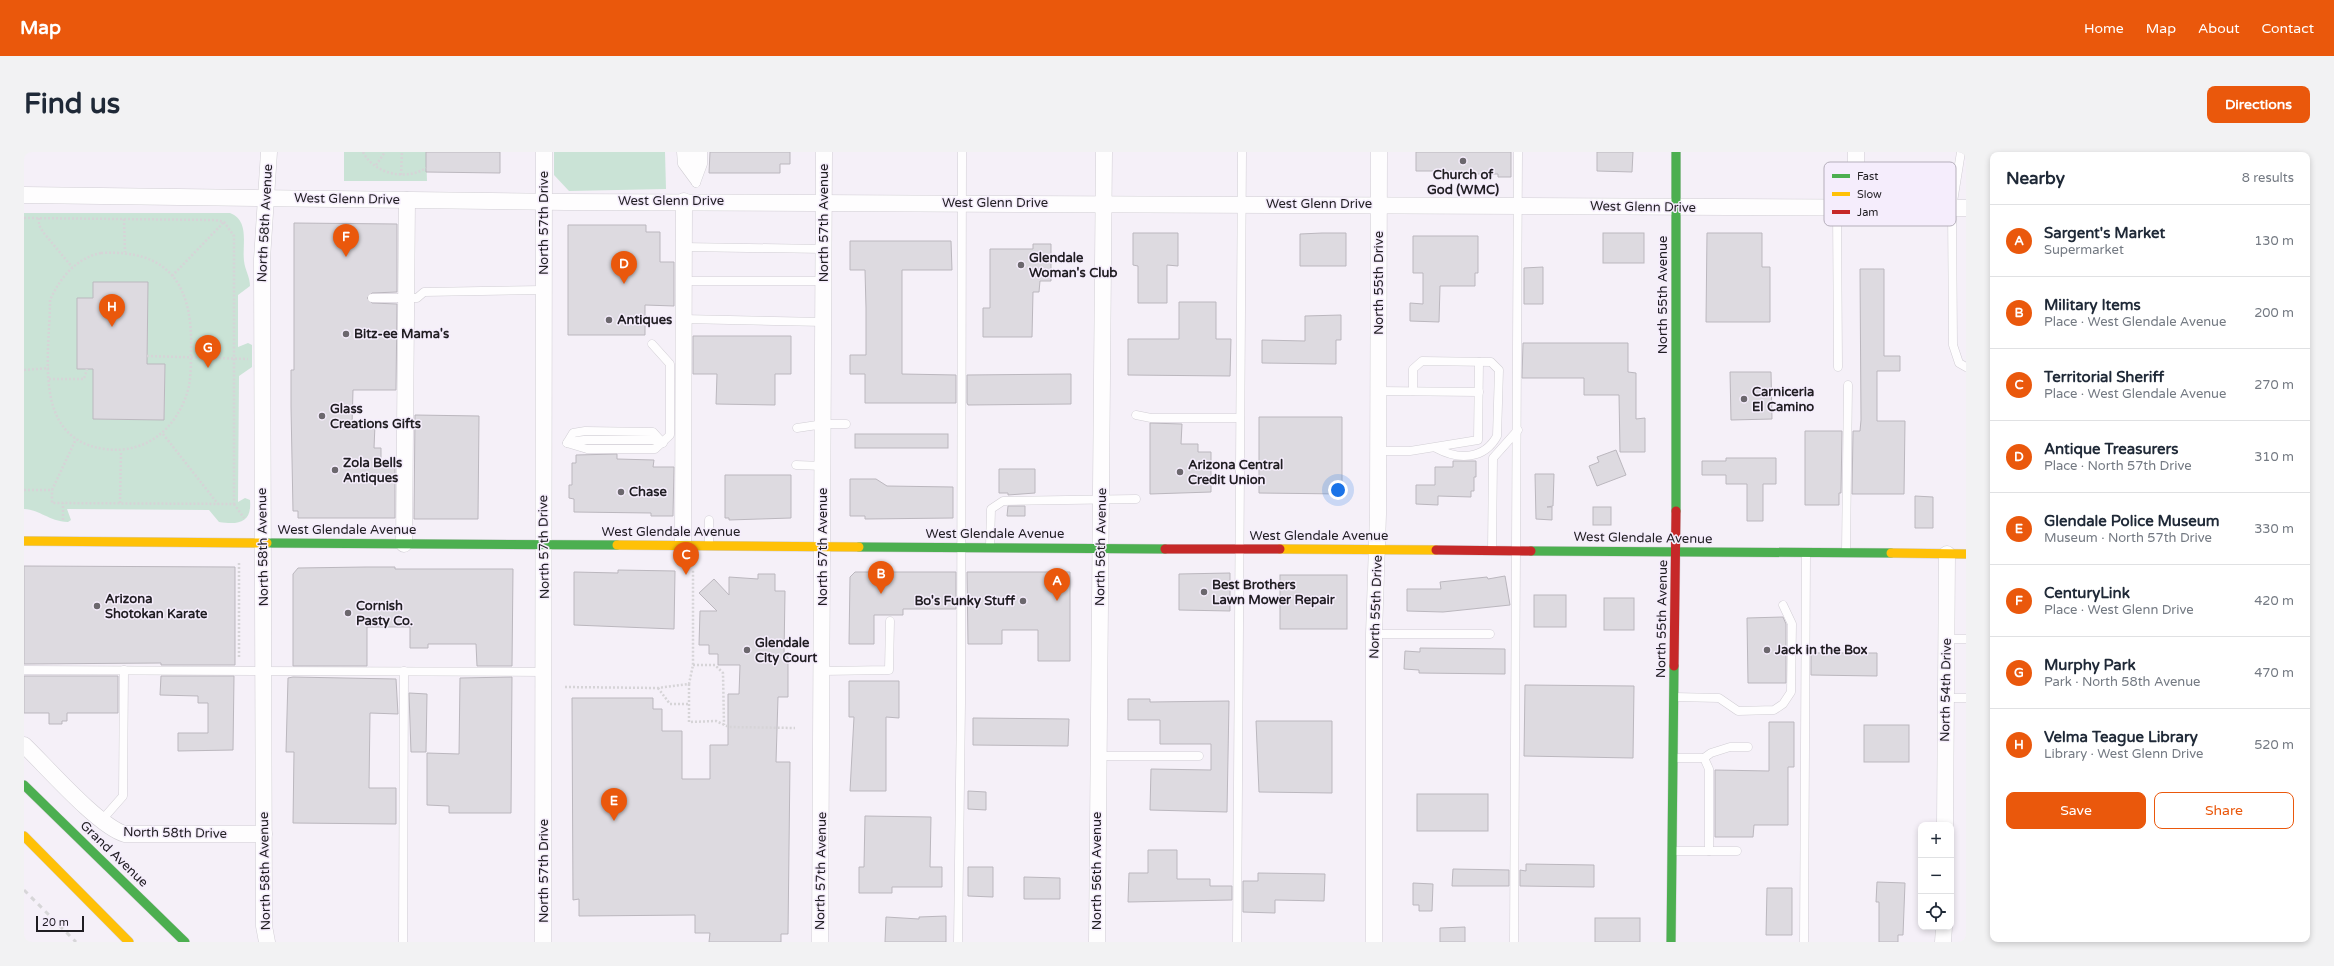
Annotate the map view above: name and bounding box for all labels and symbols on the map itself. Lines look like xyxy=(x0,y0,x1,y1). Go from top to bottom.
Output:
marker: Church of God (WMC) xyxy=(1458,156,1468,166)
legend xyxy=(1824,162,1956,226)
street label: North 58th Avenue xyxy=(254,163,276,283)
street label: North 57th Avenue xyxy=(816,164,832,282)
place label: Church of God (WMC) xyxy=(1427,167,1499,198)
text: Fast xyxy=(1857,170,1878,183)
street label: North 57th Drive xyxy=(536,171,552,275)
text: Slow xyxy=(1857,188,1882,201)
street label: West Glenn Drive xyxy=(294,190,400,208)
street label: West Glenn Drive xyxy=(618,193,724,209)
street label: West Glenn Drive xyxy=(942,195,1048,211)
street label: West Glenn Drive xyxy=(1266,196,1372,212)
street label: West Glenn Drive xyxy=(1590,198,1696,216)
text: Jam xyxy=(1857,206,1878,219)
pin: F xyxy=(333,224,359,257)
street label: North 55th Drive xyxy=(1371,231,1387,335)
street label: North 55th Avenue xyxy=(1655,236,1671,354)
place label: Glendale Woman's Club xyxy=(1029,250,1118,281)
pin: D xyxy=(611,251,637,284)
marker: Glendale Woman's Club xyxy=(1016,260,1026,270)
pin: H xyxy=(99,294,125,327)
place label: Antiques xyxy=(617,312,672,328)
marker: Antiques xyxy=(604,315,614,325)
place label: Bitz-ee Mama's xyxy=(354,326,449,342)
marker: Bitz-ee Mama's xyxy=(341,329,351,339)
pin: G xyxy=(195,335,221,368)
place label: Carniceria El Camino xyxy=(1752,384,1814,415)
marker: Carniceria El Camino xyxy=(1739,394,1749,404)
place label: Glass Creations Gifts xyxy=(330,401,421,432)
marker: Glass Creations Gifts xyxy=(317,411,327,421)
place label: Zola Bells Antiques xyxy=(343,455,402,486)
place label: Arizona Central Credit Union xyxy=(1188,457,1283,488)
marker: Zola Bells Antiques xyxy=(330,465,340,475)
marker: Arizona Central Credit Union xyxy=(1175,467,1185,477)
your location xyxy=(1328,480,1348,500)
place label: Chase xyxy=(629,484,667,500)
marker: Chase xyxy=(616,487,626,497)
street label: North 58th Avenue xyxy=(254,488,272,606)
street label: North 57th Avenue xyxy=(815,488,831,606)
street label: North 56th Avenue xyxy=(1092,488,1110,606)
street label: North 57th Drive xyxy=(535,495,553,599)
street label: West Glendale Avenue xyxy=(278,522,416,538)
street label: West Glendale Avenue xyxy=(602,524,740,540)
street label: West Glendale Avenue xyxy=(926,526,1064,542)
street label: West Glendale Avenue xyxy=(1250,528,1388,544)
street label: West Glendale Avenue xyxy=(1573,529,1713,547)
pin: C xyxy=(673,542,699,575)
street label: North 55th Drive xyxy=(1366,555,1386,659)
street label: North 55th Avenue xyxy=(1653,560,1671,678)
pin: B xyxy=(868,561,894,594)
pin: A xyxy=(1044,568,1070,601)
place label: Best Brothers Lawn Mower Repair xyxy=(1212,577,1336,608)
marker: Best Brothers Lawn Mower Repair xyxy=(1199,587,1209,597)
place label: Arizona Shotokan Karate xyxy=(105,591,208,622)
place label: Bo's Funky Stuff xyxy=(914,593,1016,609)
marker: Bo's Funky Stuff xyxy=(1018,596,1028,606)
place label: Cornish Pasty Co. xyxy=(356,598,413,629)
marker: Arizona Shotokan Karate xyxy=(92,601,102,611)
marker: Cornish Pasty Co. xyxy=(343,608,353,618)
place label: Glendale City Court xyxy=(755,635,817,666)
street label: North 54th Drive xyxy=(1937,638,1955,742)
place label: Jack in the Box xyxy=(1774,642,1868,658)
marker: Glendale City Court xyxy=(742,645,752,655)
marker: Jack in the Box xyxy=(1762,645,1772,655)
pin: E xyxy=(601,788,627,821)
street label: North 58th Avenue xyxy=(256,812,274,930)
street label: North 57th Avenue xyxy=(812,812,830,930)
street label: North 56th Avenue xyxy=(1089,812,1105,930)
street label: Grand Avenue xyxy=(77,818,151,890)
street label: North 57th Drive xyxy=(536,819,552,923)
street label: North 58th Drive xyxy=(123,824,227,842)
scale bar xyxy=(36,914,84,933)

